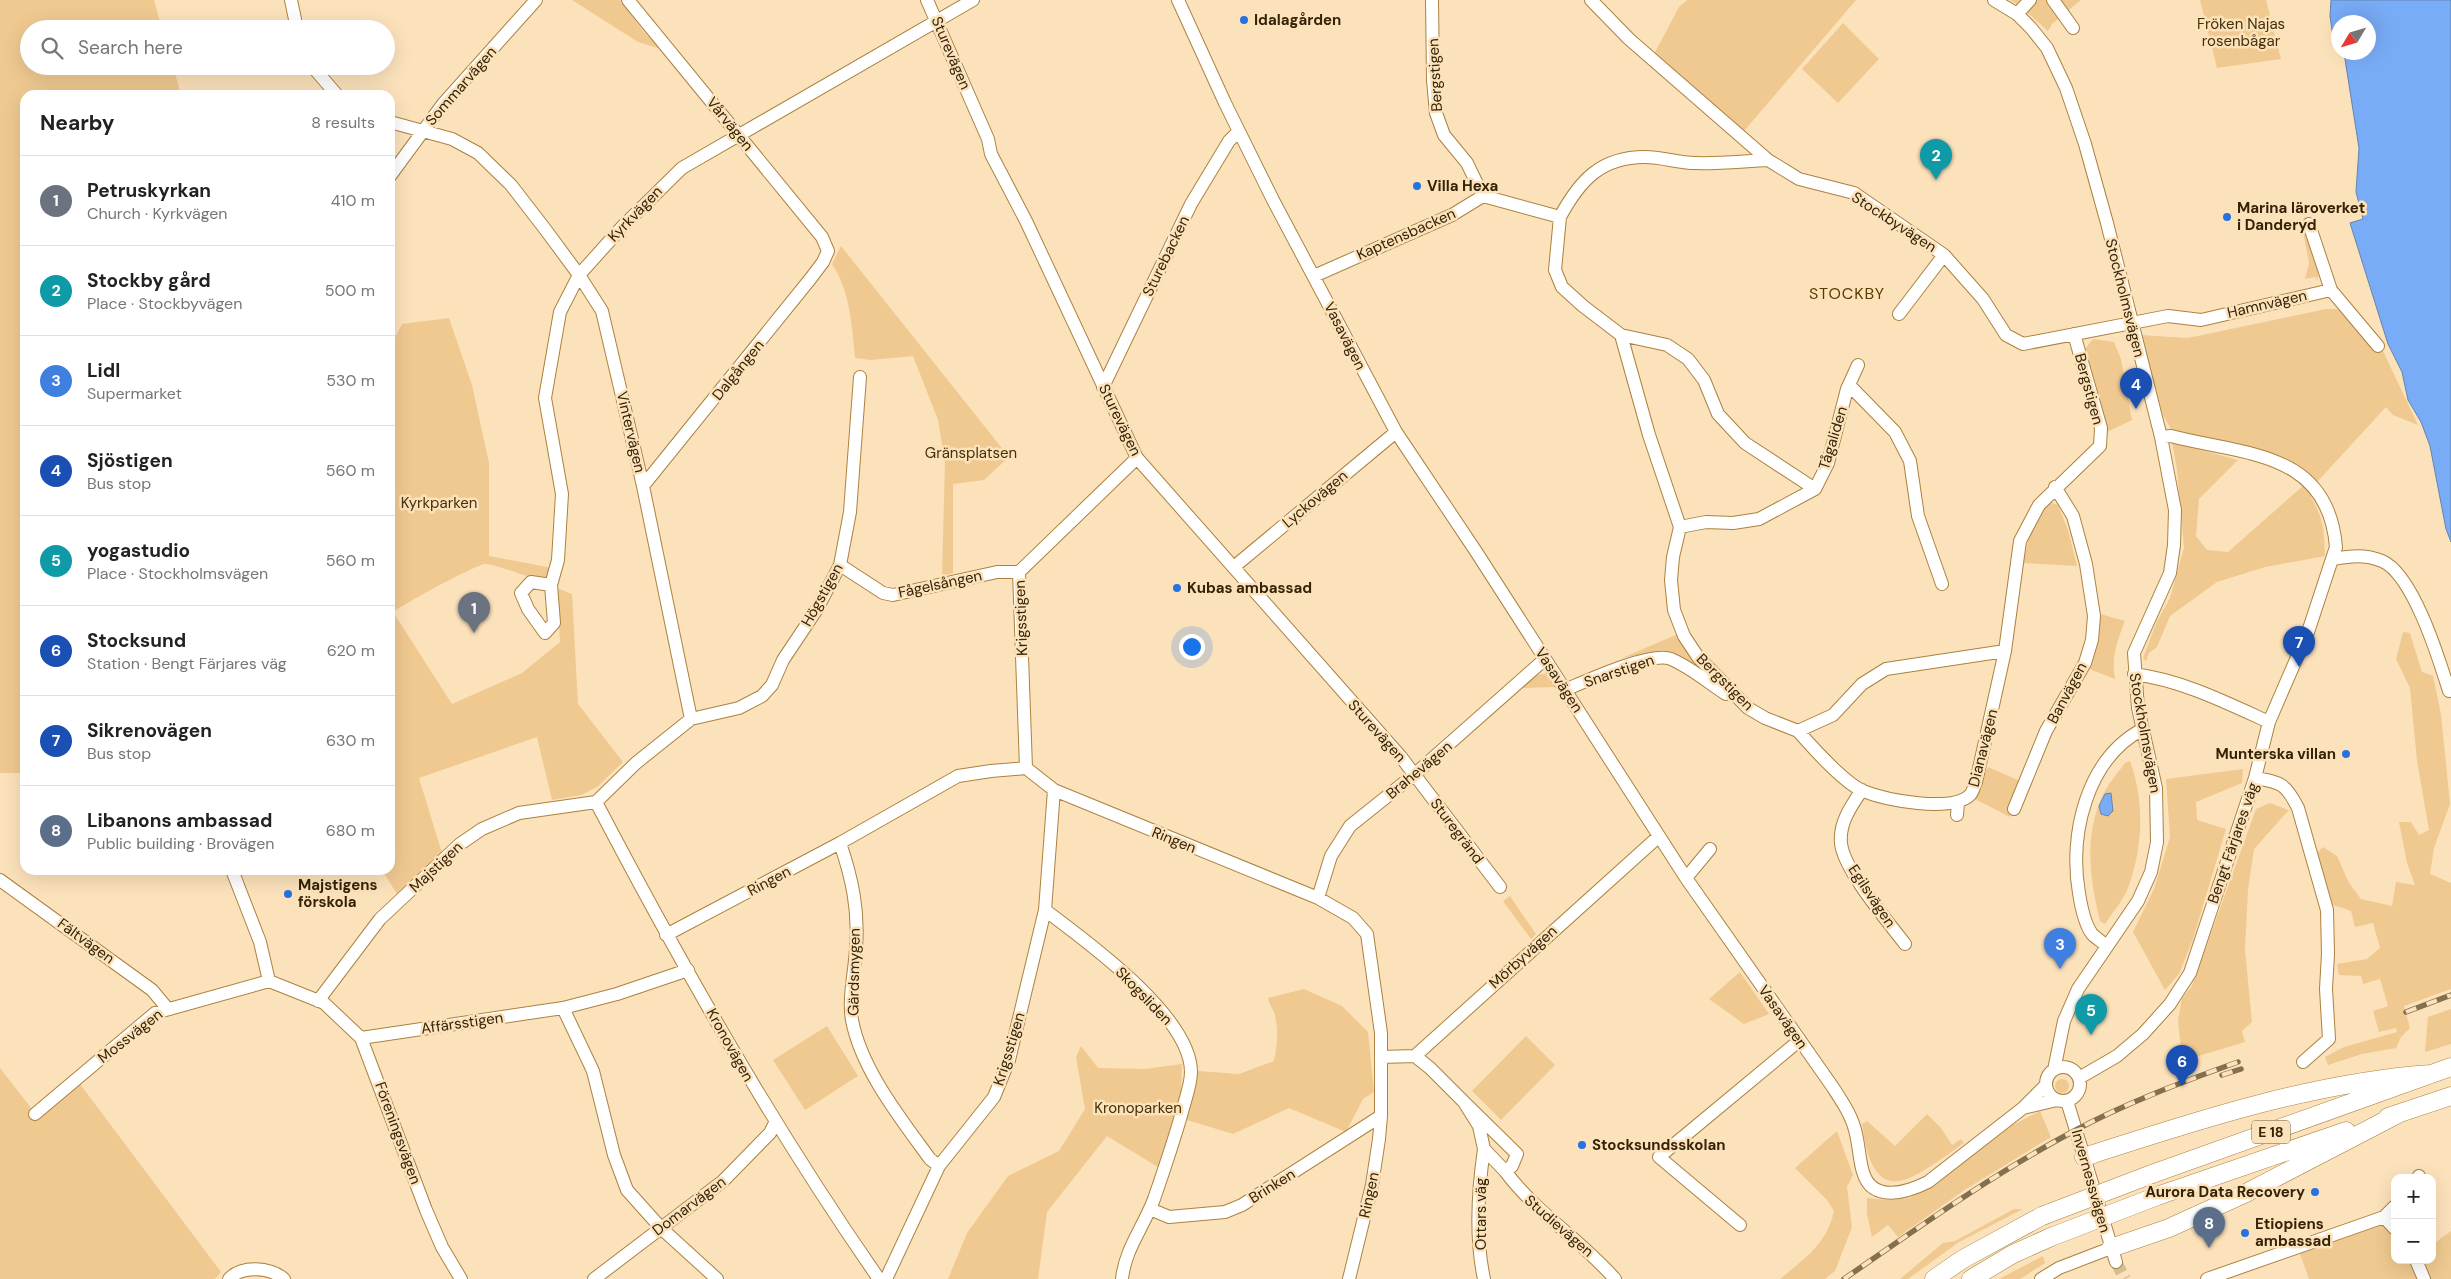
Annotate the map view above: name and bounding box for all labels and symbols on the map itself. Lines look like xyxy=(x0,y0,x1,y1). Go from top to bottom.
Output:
place label: Idalagården xyxy=(1254,10,1341,30)
street label: Sturevägen xyxy=(927,13,975,93)
marker: Idalagården xyxy=(1238,14,1250,26)
park label: Fröken Najas rosenbågar xyxy=(2197,14,2285,51)
north arrow xyxy=(2331,15,2376,60)
street label: Bergstigen xyxy=(1423,38,1447,112)
street label: Sommarvägen xyxy=(421,42,501,130)
street label: Vårvägen xyxy=(702,93,758,155)
pin: 2 xyxy=(1920,139,1952,180)
place label: Villa Hexa xyxy=(1427,176,1498,196)
marker: Villa Hexa xyxy=(1411,180,1423,192)
street label: Kyrkvägen xyxy=(603,182,667,246)
street label: Stockbyvägen xyxy=(1848,187,1940,257)
place label: Marina läroverket i Danderyd xyxy=(2237,198,2365,235)
street label: Kaptensbacken xyxy=(1353,203,1459,265)
marker: Marina läroverket i Danderyd xyxy=(2221,211,2233,223)
street label: Sturebacken xyxy=(1138,212,1194,300)
street label: Stockholmsvägen xyxy=(2101,237,2149,359)
district label: STOCKBY xyxy=(1809,283,1885,304)
street label: Hamnvägen xyxy=(2225,285,2309,323)
street label: Vasavägen xyxy=(1319,299,1371,373)
street label: Dalgången xyxy=(708,336,768,404)
street label: Bergstigen xyxy=(2070,351,2108,427)
pin: 4 xyxy=(2120,368,2152,409)
street label: Sturevägen xyxy=(1094,381,1146,459)
street label: Vintervägen xyxy=(612,389,650,475)
street label: Tågaliden xyxy=(1814,404,1852,472)
park label: Gränsplatsen xyxy=(925,443,1017,463)
street label: Lyckovägen xyxy=(1278,466,1352,532)
park label: Kyrkparken xyxy=(401,493,477,513)
street label: Högstigen xyxy=(797,560,847,630)
street label: Fågelsången xyxy=(896,565,984,603)
place label: Kubas ambassad xyxy=(1187,578,1312,598)
street label: Krigsstigen xyxy=(1010,580,1032,656)
marker: Kubas ambassad xyxy=(1171,582,1183,594)
pin: 1 xyxy=(458,592,490,633)
pin: 7 xyxy=(2283,626,2315,667)
your location xyxy=(1179,634,1205,660)
street label: Vasavägen xyxy=(1531,644,1587,716)
street label: Bergstigen xyxy=(1692,649,1758,715)
street label: Snarstigen xyxy=(1581,650,1657,692)
street label: Banvägen xyxy=(2043,659,2091,727)
street label: Stockholmsvägen xyxy=(2125,671,2165,795)
street label: Sturevägen xyxy=(1344,695,1410,767)
street label: Dianavägen xyxy=(1964,707,2002,789)
street label: Brahevägen xyxy=(1382,736,1456,804)
place label: Munterska villan xyxy=(2215,744,2336,764)
marker: Munterska villan xyxy=(2340,748,2352,760)
street label: Bengt Färjares väg xyxy=(2203,780,2263,906)
street label: Sturegränd xyxy=(1426,794,1488,868)
street label: Ringen xyxy=(1149,822,1199,858)
street label: Majstigen xyxy=(405,837,467,897)
street label: Ringen xyxy=(744,861,794,901)
street label: Egilsvägen xyxy=(1844,861,1900,931)
place label: Majstigens förskola xyxy=(298,875,377,912)
marker: Majstigens förskola xyxy=(282,888,294,900)
street label: Fältvägen xyxy=(54,914,118,968)
street label: Mörbyvägen xyxy=(1485,921,1561,993)
street label: Gärdsmygen xyxy=(843,928,865,1016)
pin: 3 xyxy=(2044,928,2076,969)
street label: Skogsliden xyxy=(1111,963,1177,1029)
street label: Vasavägen xyxy=(1754,981,1812,1053)
pin: 5 xyxy=(2075,994,2107,1035)
street label: Mossvägen xyxy=(93,1004,167,1068)
street label: Kronovägen xyxy=(702,1005,758,1085)
street label: Affärsstigen xyxy=(420,1007,504,1039)
street label: Krigsstigen xyxy=(988,1010,1030,1088)
pin: 6 xyxy=(2166,1045,2198,1086)
street label: Föreningsvägen xyxy=(370,1079,426,1187)
park label: Kronoparken xyxy=(1094,1098,1182,1118)
road number: E 18 xyxy=(2252,1120,2290,1144)
street label: Invernessvägen xyxy=(2067,1127,2115,1235)
place label: Stocksundsskolan xyxy=(1592,1135,1725,1155)
marker: Stocksundsskolan xyxy=(1576,1139,1588,1151)
street label: Brinken xyxy=(1245,1164,1299,1208)
street label: Ringen xyxy=(1354,1170,1384,1220)
street label: Domarvägen xyxy=(648,1172,730,1240)
street label: Ottars väg xyxy=(1471,1178,1491,1250)
place label: Aurora Data Recovery xyxy=(2145,1182,2305,1202)
marker: Aurora Data Recovery xyxy=(2309,1186,2321,1198)
street label: Studievägen xyxy=(1520,1190,1598,1262)
pin: 8 xyxy=(2193,1207,2225,1248)
place label: Etiopiens ambassad xyxy=(2255,1214,2331,1251)
marker: Etiopiens ambassad xyxy=(2239,1227,2251,1239)

